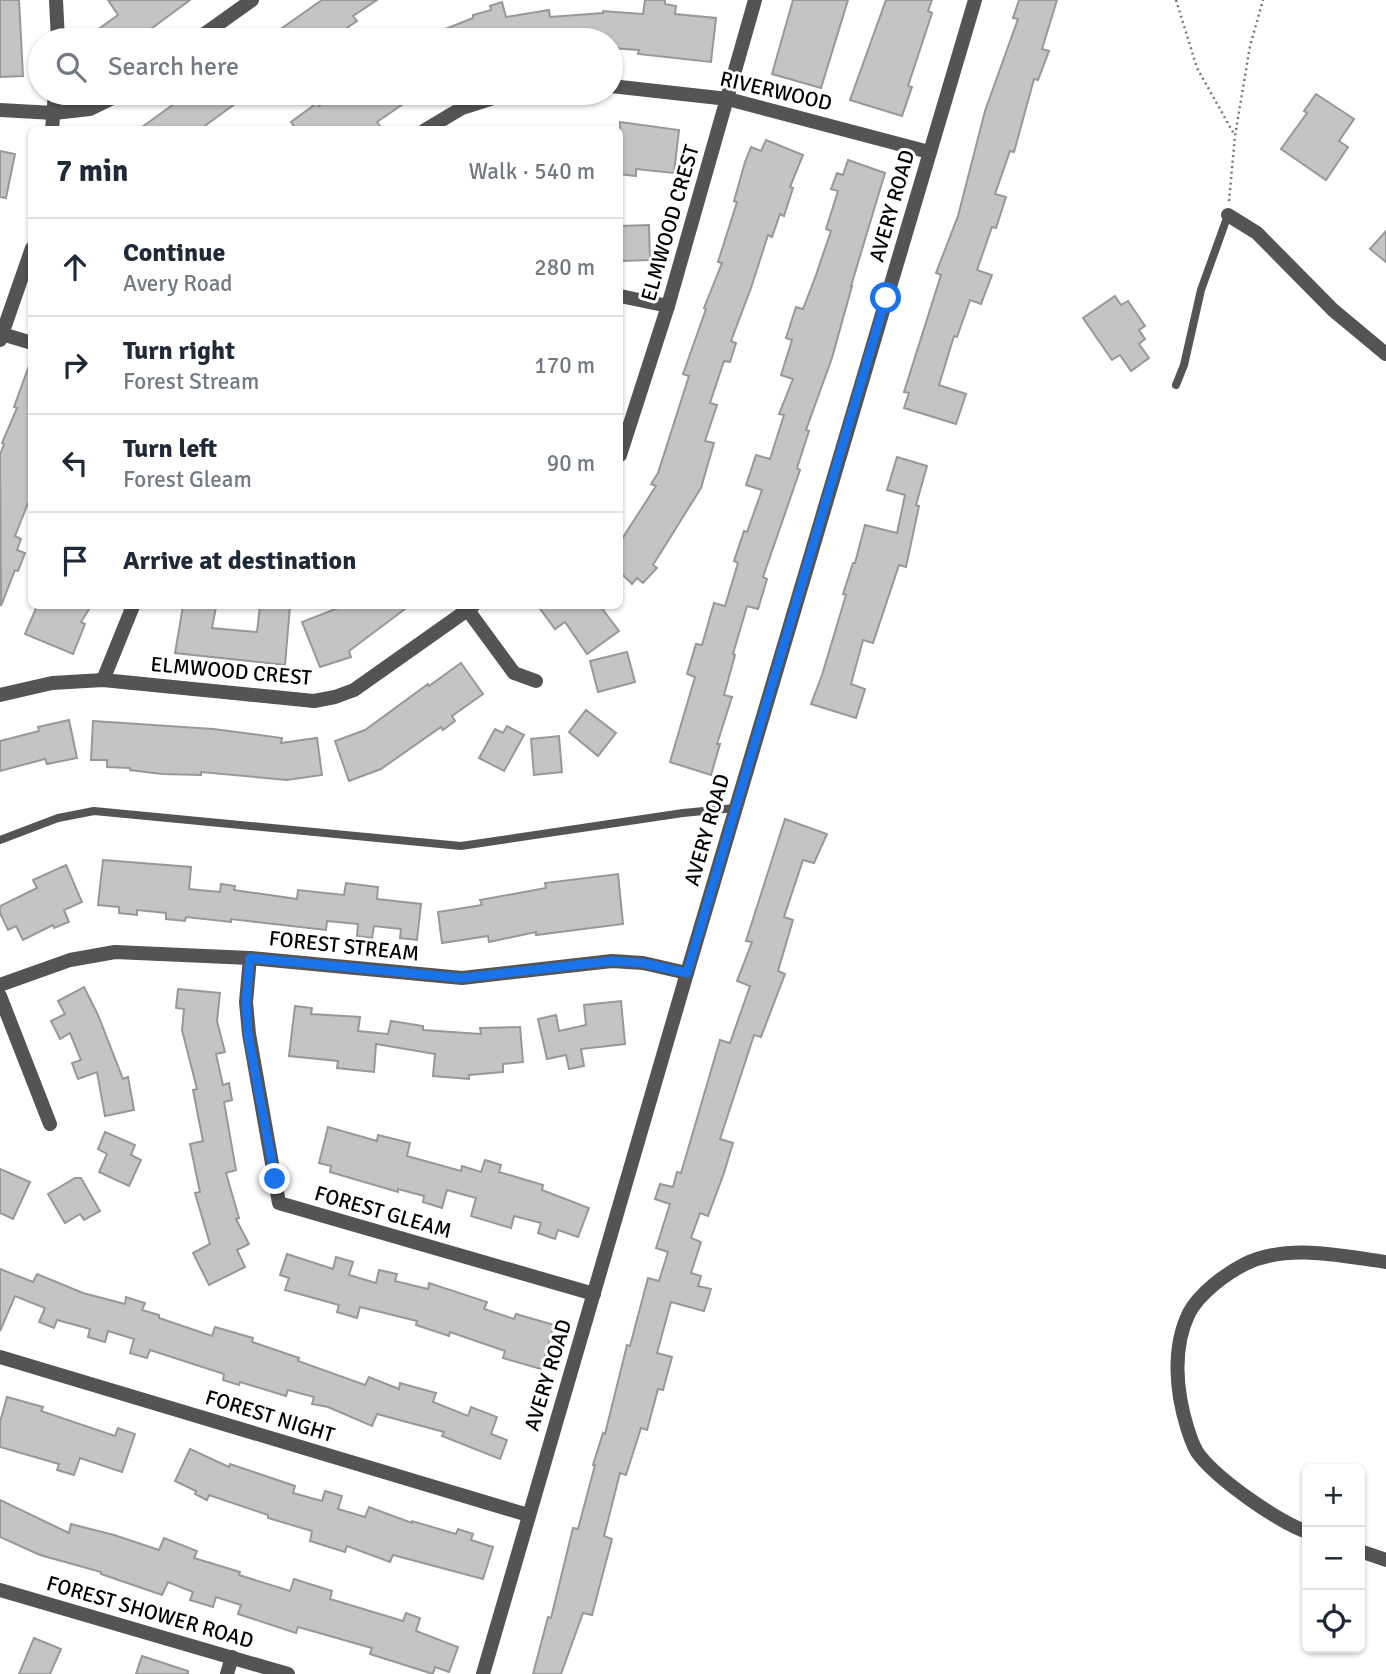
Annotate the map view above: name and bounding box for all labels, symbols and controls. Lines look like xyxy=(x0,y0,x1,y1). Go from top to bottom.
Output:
search box xyxy=(28,28,623,105)
icon: search xyxy=(52,48,90,86)
text: Search here xyxy=(108,51,239,83)
street label: RIVERWOOD xyxy=(718,66,834,116)
street label: ELMWOOD CREST xyxy=(635,141,705,304)
street label: AVERY ROAD xyxy=(864,147,920,265)
text: 7 min xyxy=(56,153,128,190)
text: Walk · 540 m xyxy=(469,157,595,186)
text: Continue xyxy=(123,237,225,269)
icon: ahead xyxy=(56,248,94,286)
text: 280 m xyxy=(534,253,595,282)
text: Avery Road xyxy=(123,269,232,298)
route start xyxy=(870,282,901,313)
text: Turn right xyxy=(123,335,235,367)
icon: right xyxy=(56,346,94,384)
text: 170 m xyxy=(534,351,595,380)
text: Forest Stream xyxy=(123,367,259,396)
text: Turn left xyxy=(123,433,217,465)
icon: left xyxy=(56,444,94,482)
text: 90 m xyxy=(547,449,595,478)
text: Forest Gleam xyxy=(123,465,252,494)
icon: arrive xyxy=(56,542,94,580)
text: Arrive at destination xyxy=(123,545,356,577)
street label: ELMWOOD CREST xyxy=(149,651,313,691)
street label: AVERY ROAD xyxy=(679,771,735,889)
street label: FOREST STREAM xyxy=(268,925,420,967)
route end xyxy=(259,1163,290,1194)
street label: FOREST GLEAM xyxy=(312,1180,454,1244)
street label: AVERY ROAD xyxy=(519,1316,577,1434)
street label: FOREST NIGHT xyxy=(202,1384,338,1448)
map controls xyxy=(1302,1464,1365,1653)
button: + xyxy=(1302,1464,1365,1527)
button: − xyxy=(1302,1527,1365,1590)
street label: FOREST SHOWER ROAD xyxy=(44,1570,256,1654)
button: locate xyxy=(1302,1590,1365,1653)

